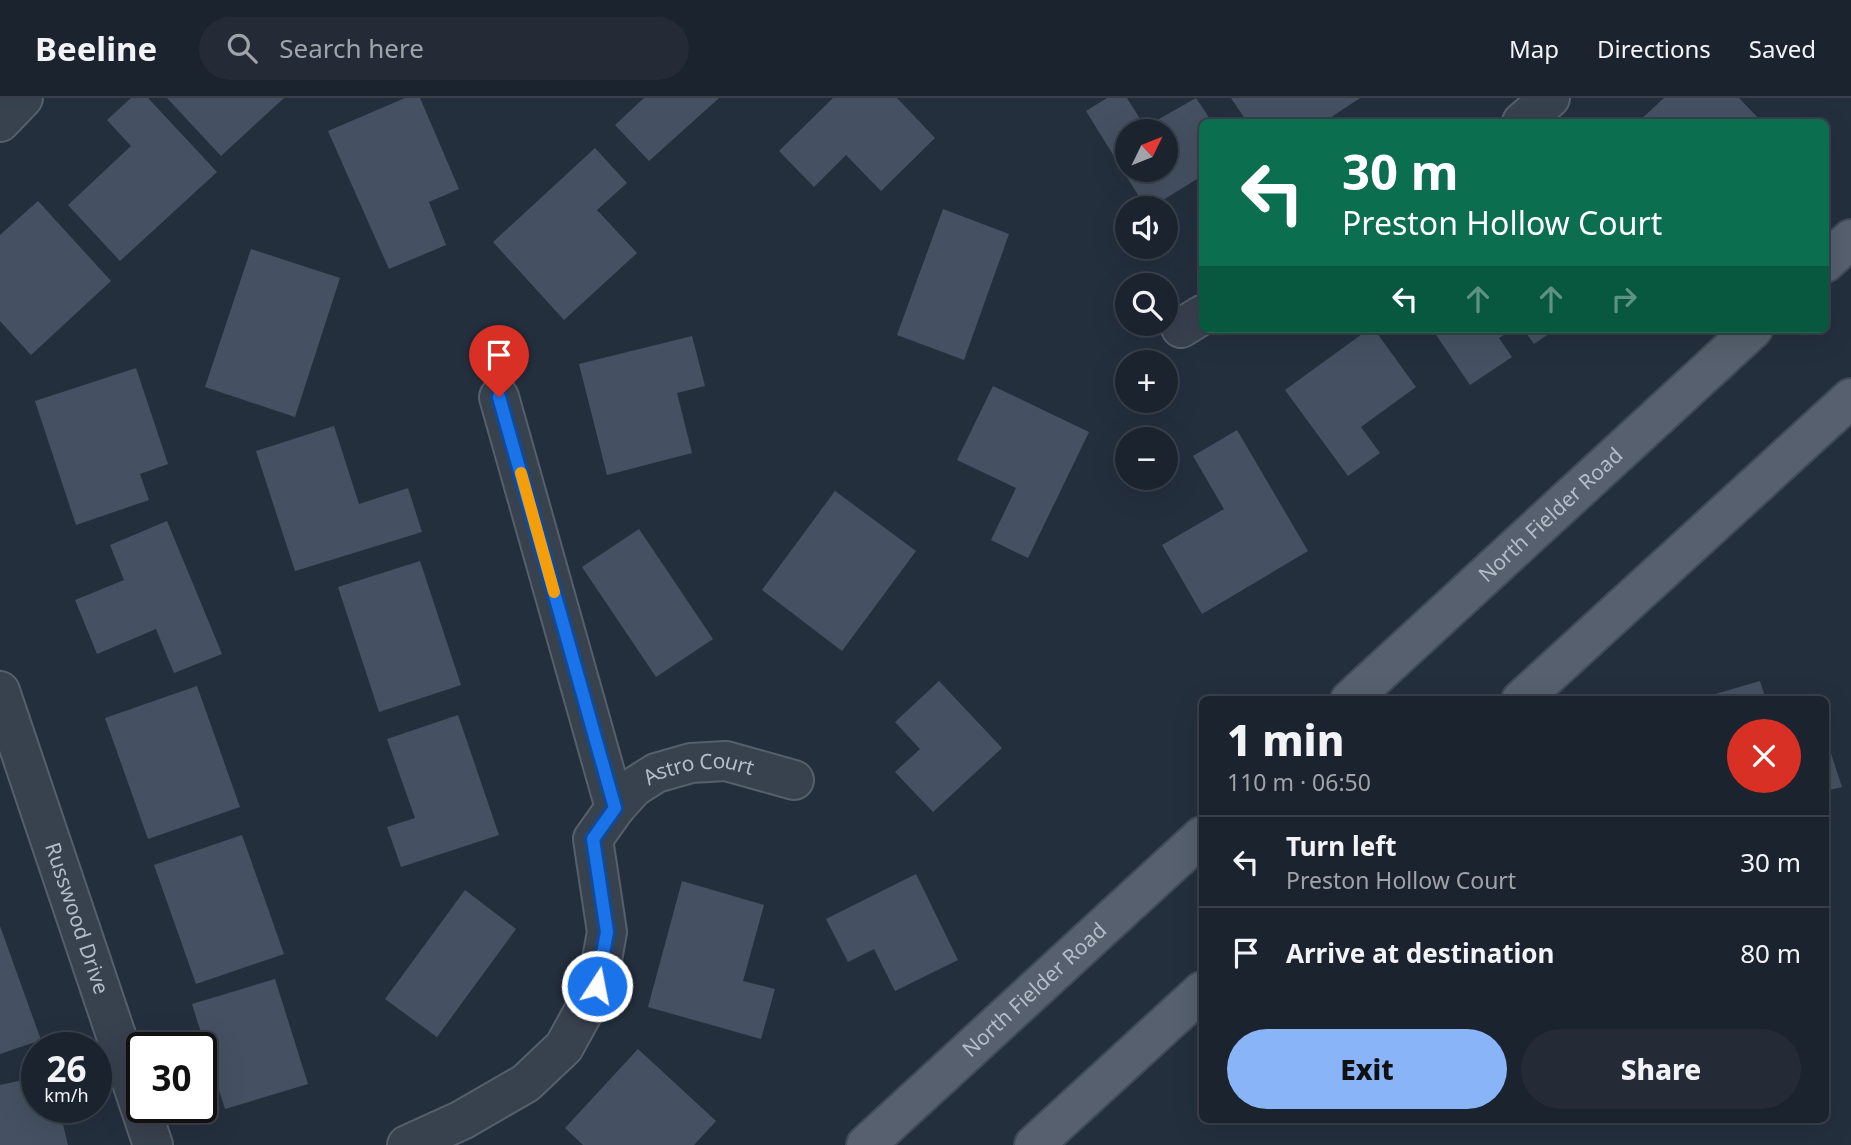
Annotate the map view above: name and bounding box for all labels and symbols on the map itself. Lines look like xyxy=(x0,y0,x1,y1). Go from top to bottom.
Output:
north arrow xyxy=(1115,119,1178,182)
pin xyxy=(469,325,529,397)
street label: North Fielder Road xyxy=(1472,441,1628,588)
street label: Astro Court xyxy=(637,746,758,791)
street label: Russwood Drive xyxy=(39,839,116,998)
street label: North Fielder Road xyxy=(956,916,1112,1063)
position arrow xyxy=(560,949,634,1023)
speed limit sign: 30 xyxy=(126,1032,217,1123)

